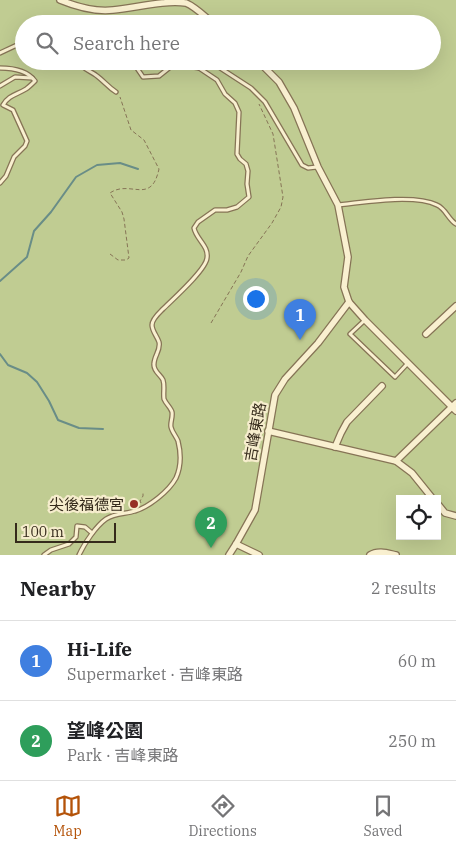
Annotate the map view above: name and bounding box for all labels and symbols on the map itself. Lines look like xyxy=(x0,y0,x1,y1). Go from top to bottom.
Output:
your location xyxy=(243,286,269,312)
pin: 1 xyxy=(284,299,316,340)
street label: 吉峰東路 xyxy=(240,401,270,463)
place label: 尖後福德宮 xyxy=(49,495,124,514)
marker: 尖後福德宮 xyxy=(128,498,140,510)
pin: 2 xyxy=(195,507,227,548)
scale bar xyxy=(15,520,116,543)

